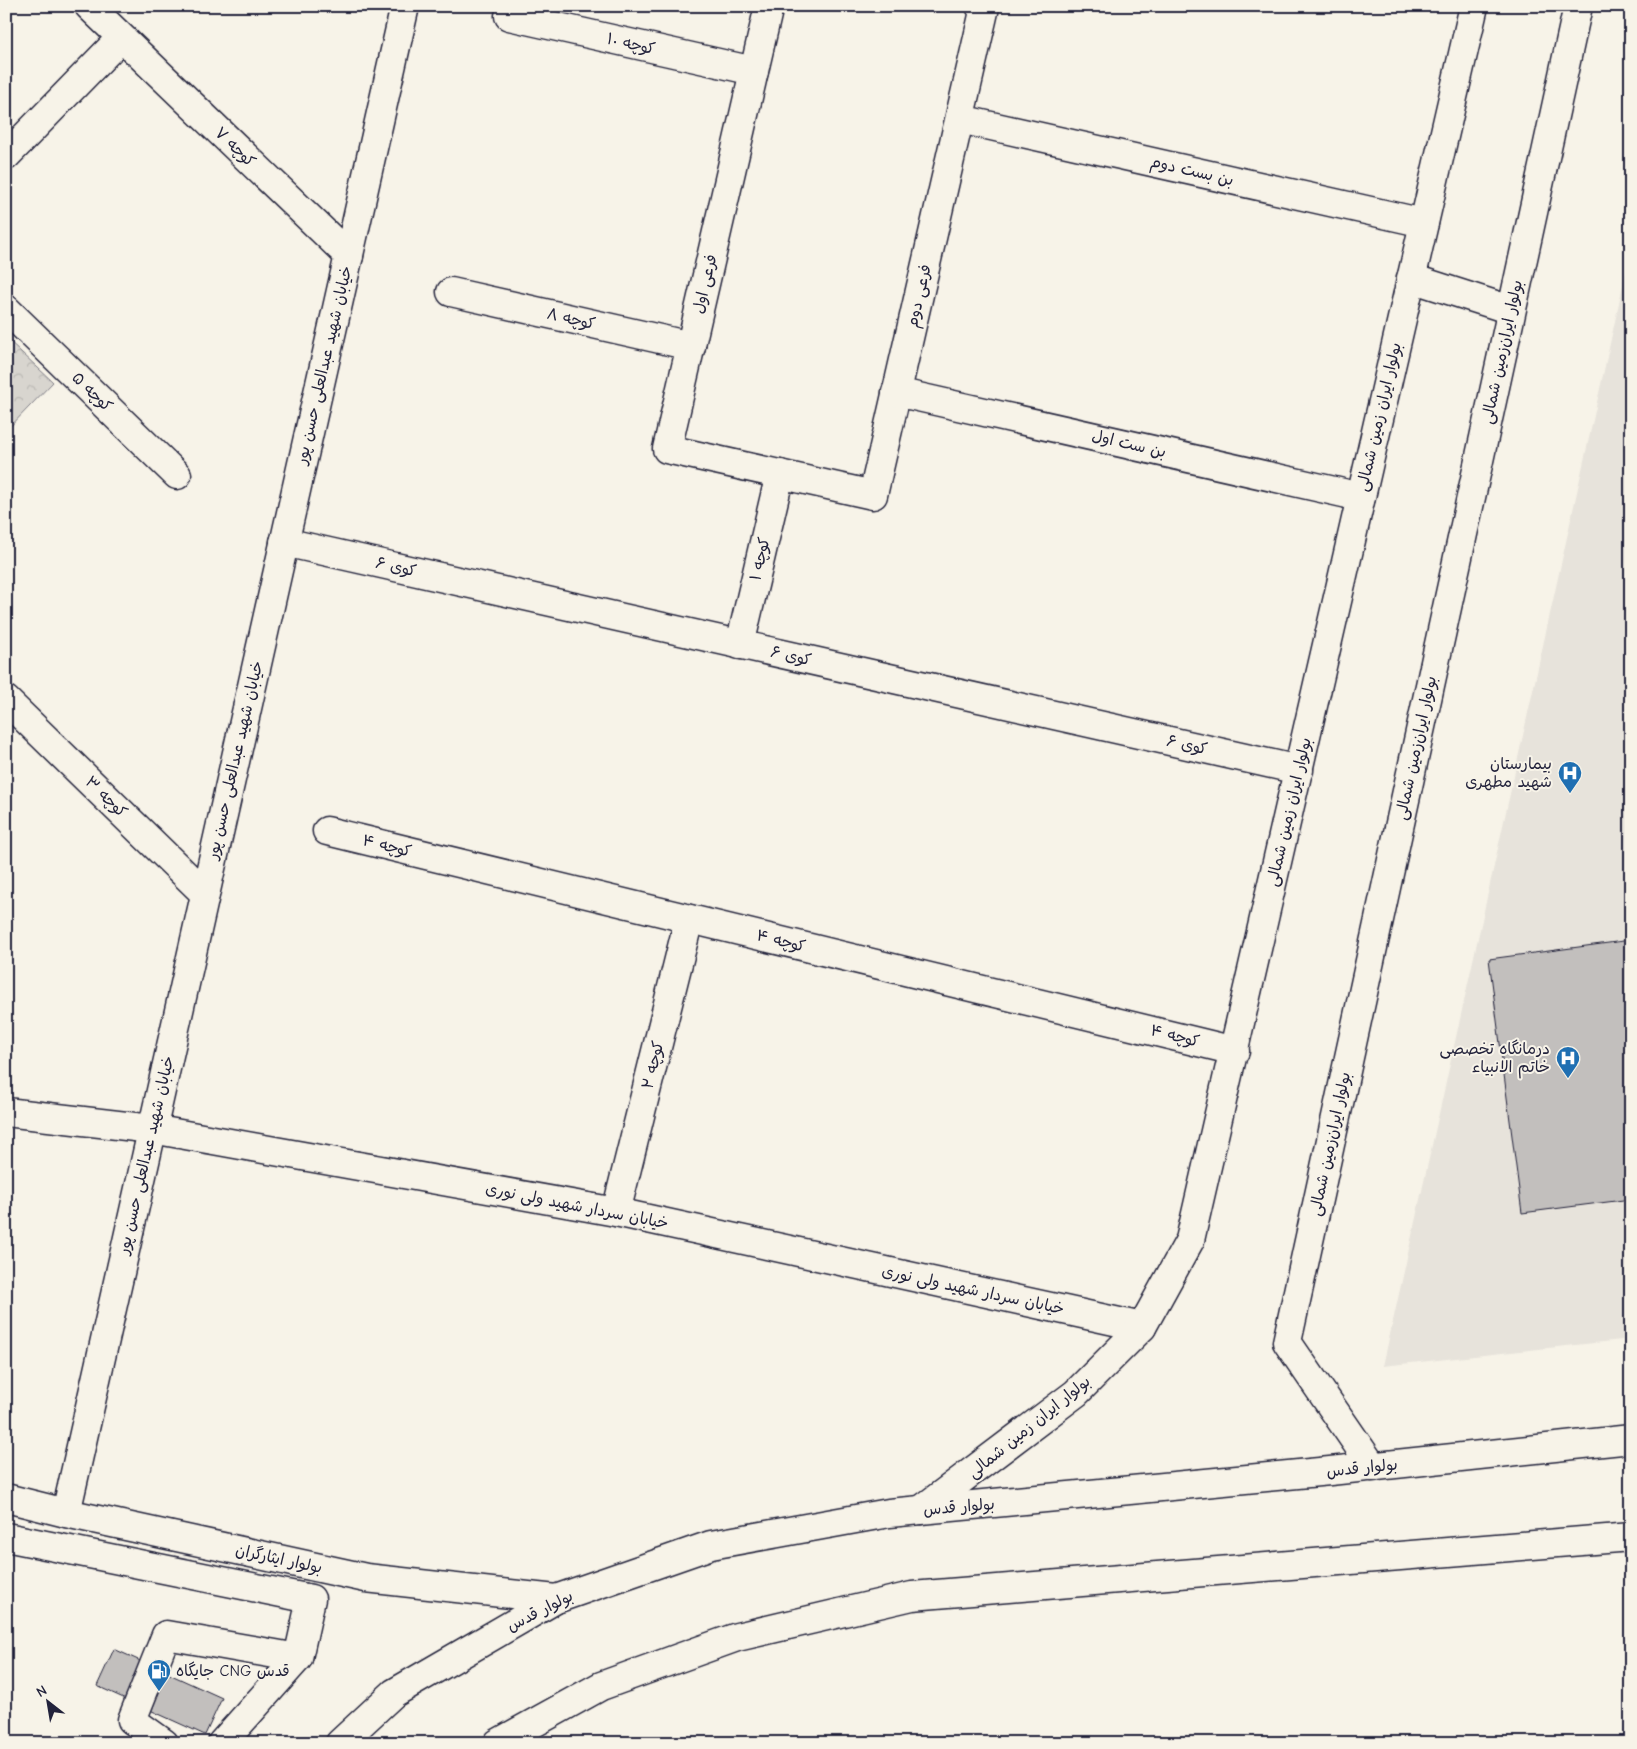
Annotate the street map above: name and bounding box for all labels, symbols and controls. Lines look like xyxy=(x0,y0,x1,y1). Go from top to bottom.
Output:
street label: کوچه ۱۰ xyxy=(605,30,657,59)
street label: کوچه ۷ xyxy=(210,123,259,171)
street label: بن بست دوم xyxy=(1148,153,1235,192)
street label: فرعی اول xyxy=(689,253,722,316)
street label: فرعی دوم xyxy=(903,263,938,330)
street label: خیابان شهید عبدالعلی حسن پور xyxy=(292,264,357,468)
street label: بولوار ایران‌زمین شمالی xyxy=(1478,278,1527,426)
street label: کوچه ۸ xyxy=(545,305,597,334)
street label: بولوار ایران زمین شمالی xyxy=(1353,341,1406,493)
street label: کوچه ۵ xyxy=(67,368,116,416)
street label: بن ست اول xyxy=(1090,427,1168,461)
street label: کوچه ۱ xyxy=(746,536,775,583)
street label: کوی ۶ xyxy=(374,554,418,581)
street label: کوی ۶ xyxy=(769,643,813,670)
street label: خیابان شهید عبدالعلی حسن پور xyxy=(203,659,268,863)
street label: بولوار ایران‌زمین شمالی xyxy=(1392,674,1441,822)
street label: کوی ۶ xyxy=(1165,732,1209,759)
street label: بولوار ایران زمین شمالی xyxy=(1263,736,1316,888)
place label: بیمارستان شهید مطهری xyxy=(1465,755,1552,791)
hospital icon: بیمارستان شهید مطهری xyxy=(1557,760,1583,794)
street label: کوچه ۳ xyxy=(81,773,131,822)
street label: کوچه ۴ xyxy=(360,831,414,862)
street label: کوچه ۴ xyxy=(754,926,808,957)
street label: کوچه ۴ xyxy=(1148,1021,1202,1052)
street label: کوچه ۲ xyxy=(638,1039,669,1091)
place label: درمانگاه تخصصی خاتم الانبیاء xyxy=(1439,1039,1550,1079)
hospital icon: درمانگاه تخصصی خاتم الانبیاء xyxy=(1555,1045,1581,1079)
street label: خیابان شهید عبدالعلی حسن پور xyxy=(114,1054,179,1258)
street label: بولوار ایران‌زمین شمالی xyxy=(1306,1070,1355,1218)
street label: خیابان سردار شهید ولی نوری xyxy=(484,1179,670,1234)
street label: خیابان سردار شهید ولی نوری xyxy=(880,1262,1066,1319)
street label: بولوار ایران زمین شمالی xyxy=(964,1372,1094,1483)
street label: بولوار قدس xyxy=(1325,1455,1399,1482)
street label: بولوار قدس xyxy=(923,1495,996,1520)
street label: بولوار ایثارگران xyxy=(234,1540,324,1578)
street label: بولوار قدس xyxy=(504,1587,576,1636)
fuel station icon: جایگاه CNG قدس xyxy=(146,1658,172,1692)
place label: جایگاه CNG قدس xyxy=(176,1661,290,1680)
north arrow xyxy=(22,1676,72,1726)
text: N xyxy=(33,1682,50,1701)

